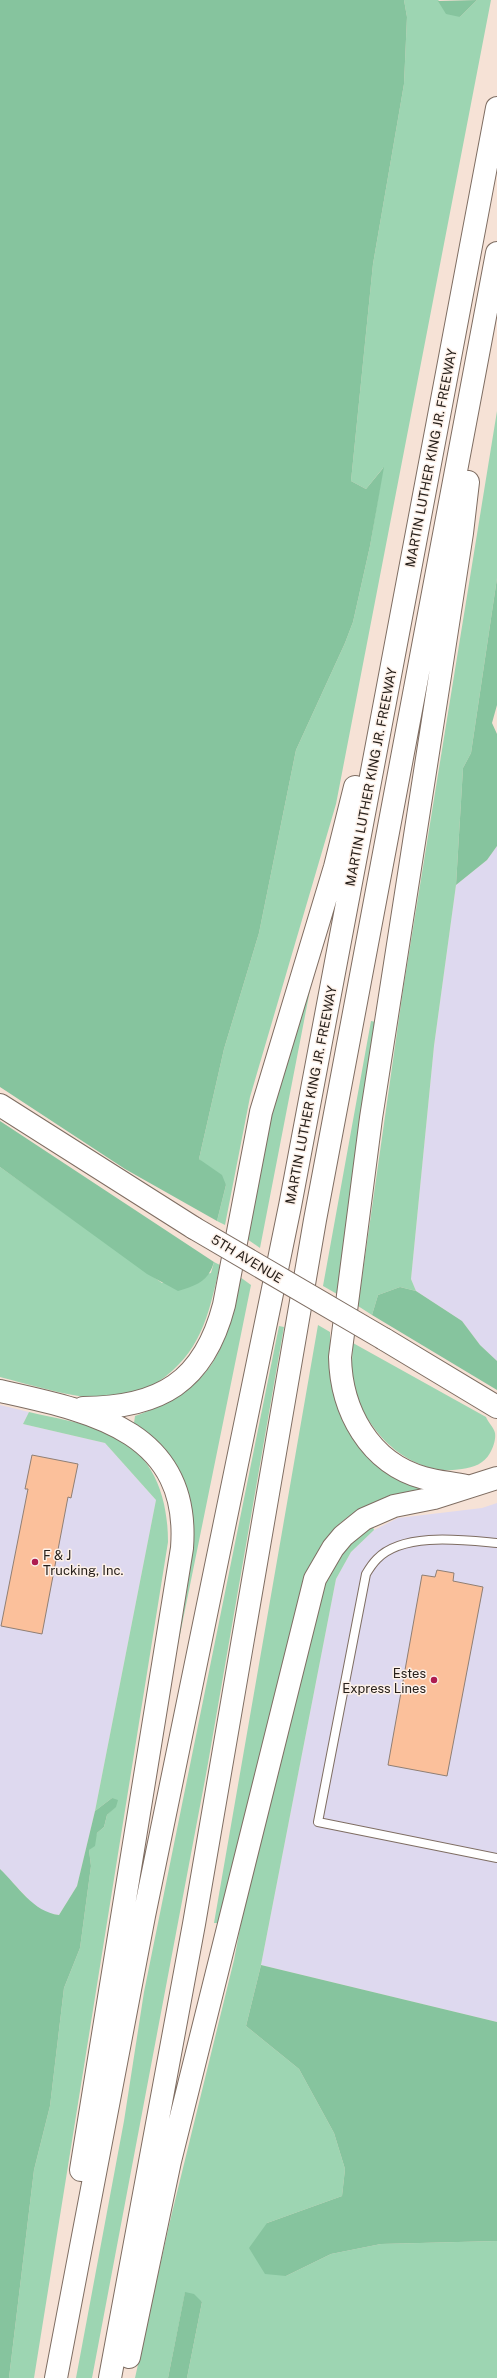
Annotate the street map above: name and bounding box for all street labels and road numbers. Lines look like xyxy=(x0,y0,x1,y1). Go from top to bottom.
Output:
street label: MARTIN LUTHER KING JR. FREEWAY xyxy=(402,347,460,569)
street label: MARTIN LUTHER KING JR. FREEWAY xyxy=(342,666,400,888)
street label: MARTIN LUTHER KING JR. FREEWAY xyxy=(282,984,340,1206)
street label: 5TH AVENUE xyxy=(209,1232,285,1286)

